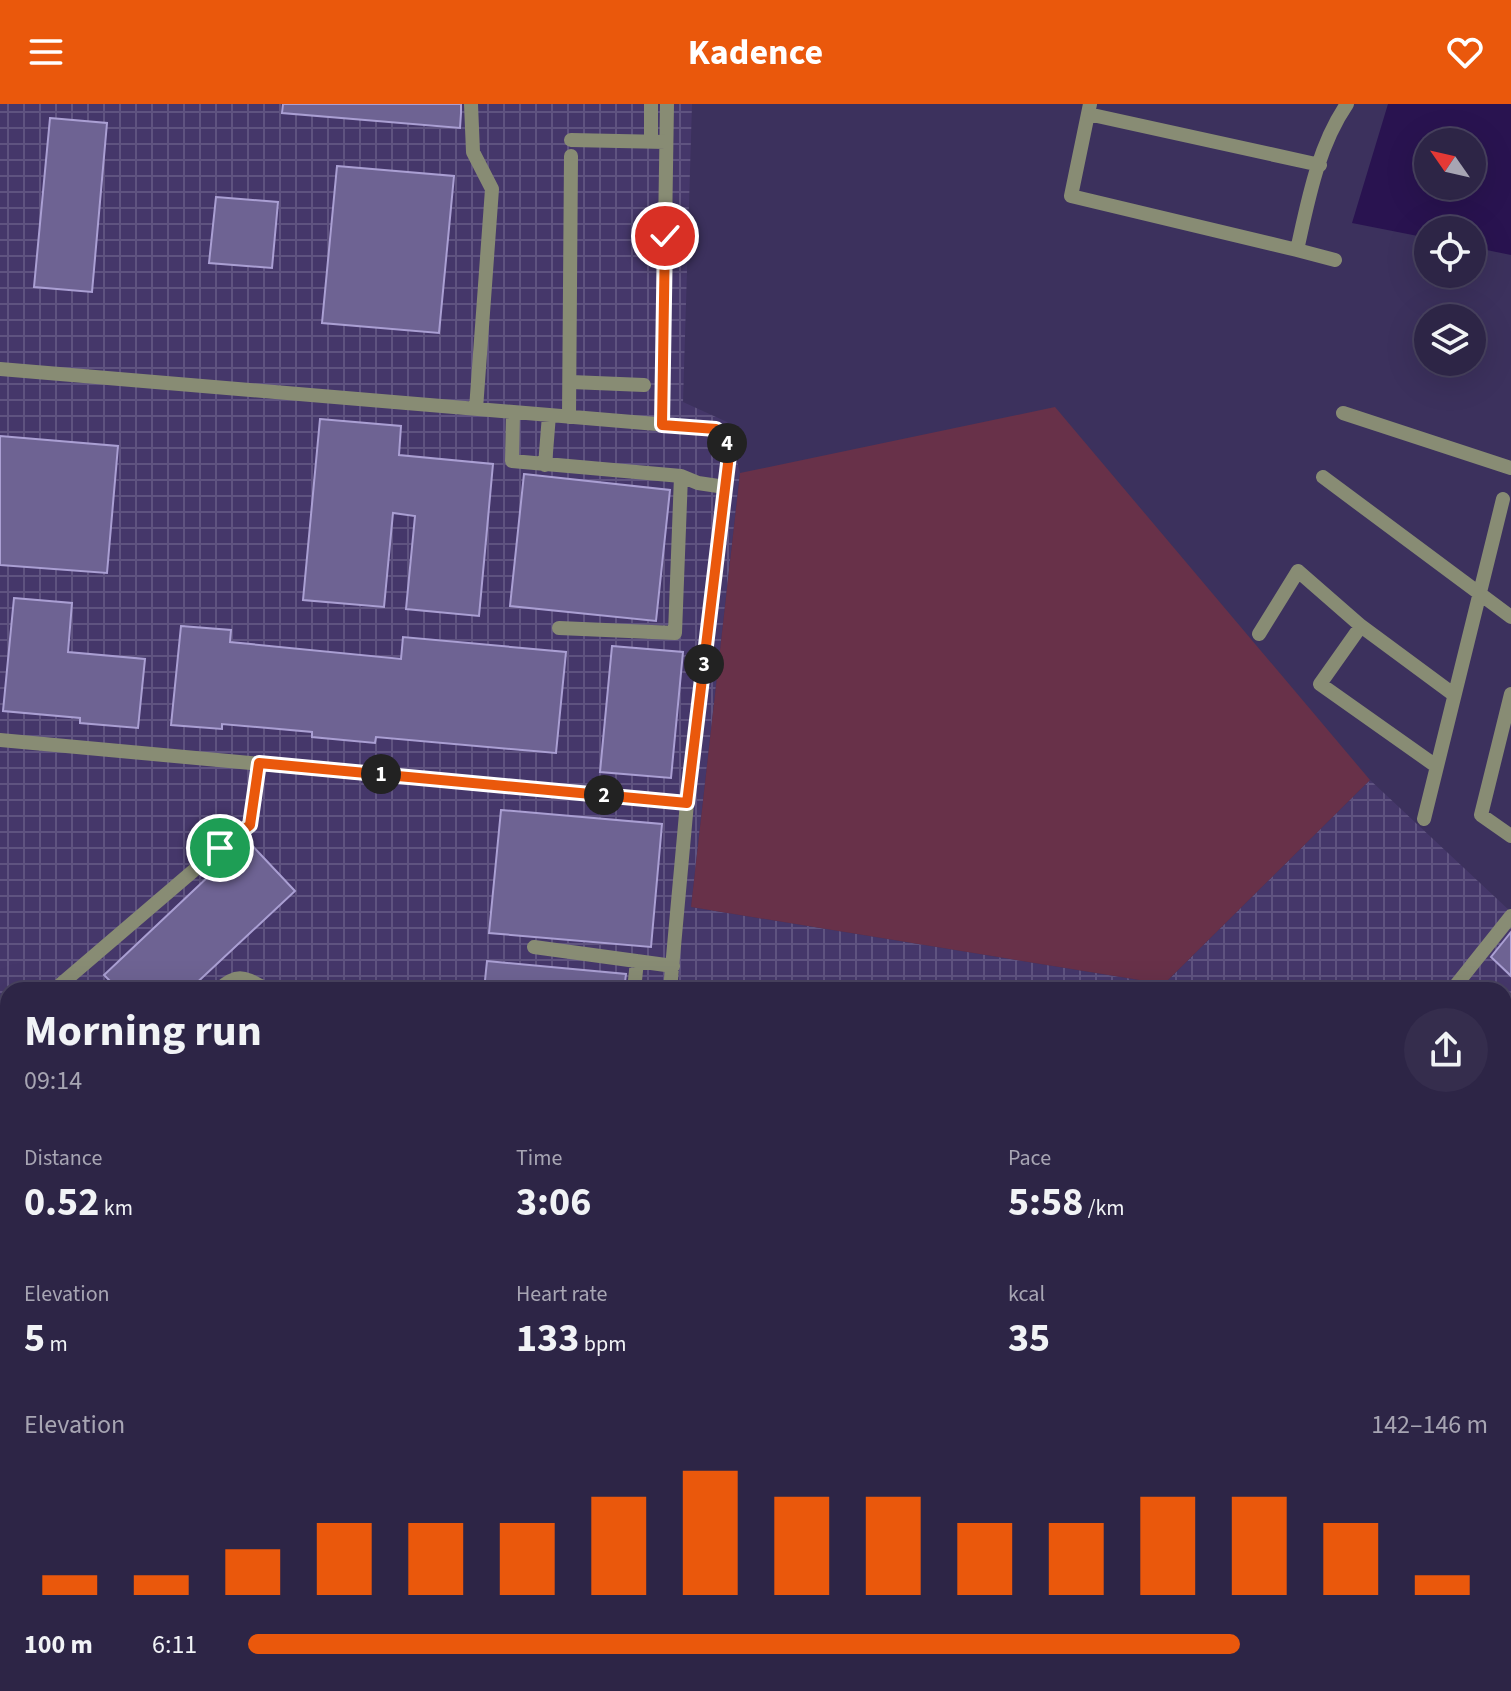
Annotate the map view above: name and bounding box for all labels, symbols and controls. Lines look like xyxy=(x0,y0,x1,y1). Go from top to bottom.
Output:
text: Kadence xyxy=(688,27,823,78)
icon: menu xyxy=(24,30,68,74)
icon: heart xyxy=(1443,30,1487,74)
north arrow xyxy=(1414,128,1486,200)
map controls xyxy=(1414,128,1486,376)
pin xyxy=(631,202,699,270)
icon: check xyxy=(643,214,687,258)
button: locate xyxy=(1414,216,1486,288)
button: layers xyxy=(1414,304,1486,376)
pin: 4 xyxy=(707,423,747,463)
text: 4 xyxy=(721,427,733,459)
pin: 3 xyxy=(684,644,724,684)
text: 3 xyxy=(698,648,710,680)
pin: 1 xyxy=(361,754,401,794)
text: 1 xyxy=(375,758,387,790)
pin: 2 xyxy=(584,775,624,815)
text: 2 xyxy=(598,779,610,811)
pin xyxy=(186,814,254,882)
icon: arrive xyxy=(198,826,242,870)
text: Morning run xyxy=(24,1000,262,1063)
button: share xyxy=(1404,1008,1488,1092)
text: 09:14 xyxy=(24,1062,82,1099)
text: Distance xyxy=(24,1142,102,1174)
text: Time xyxy=(516,1142,562,1174)
text: Pace xyxy=(1008,1142,1051,1174)
text: 0.52 xyxy=(24,1174,99,1231)
text: 3:06 xyxy=(516,1174,591,1231)
text: 5:58 xyxy=(1008,1174,1083,1231)
text: km xyxy=(99,1192,133,1224)
text: /km xyxy=(1083,1192,1125,1224)
text: Elevation xyxy=(24,1278,110,1310)
text: Heart rate xyxy=(516,1278,607,1310)
text: kcal xyxy=(1008,1278,1045,1310)
text: 5 xyxy=(24,1310,45,1367)
text: 133 xyxy=(516,1310,579,1367)
text: 35 xyxy=(1008,1310,1050,1367)
text: m xyxy=(45,1328,68,1360)
text: bpm xyxy=(579,1328,626,1360)
text: Elevation xyxy=(24,1406,125,1443)
text: 142–146 m xyxy=(1371,1406,1488,1443)
text: 100 m xyxy=(24,1626,93,1663)
text: 6:11 xyxy=(152,1626,197,1663)

